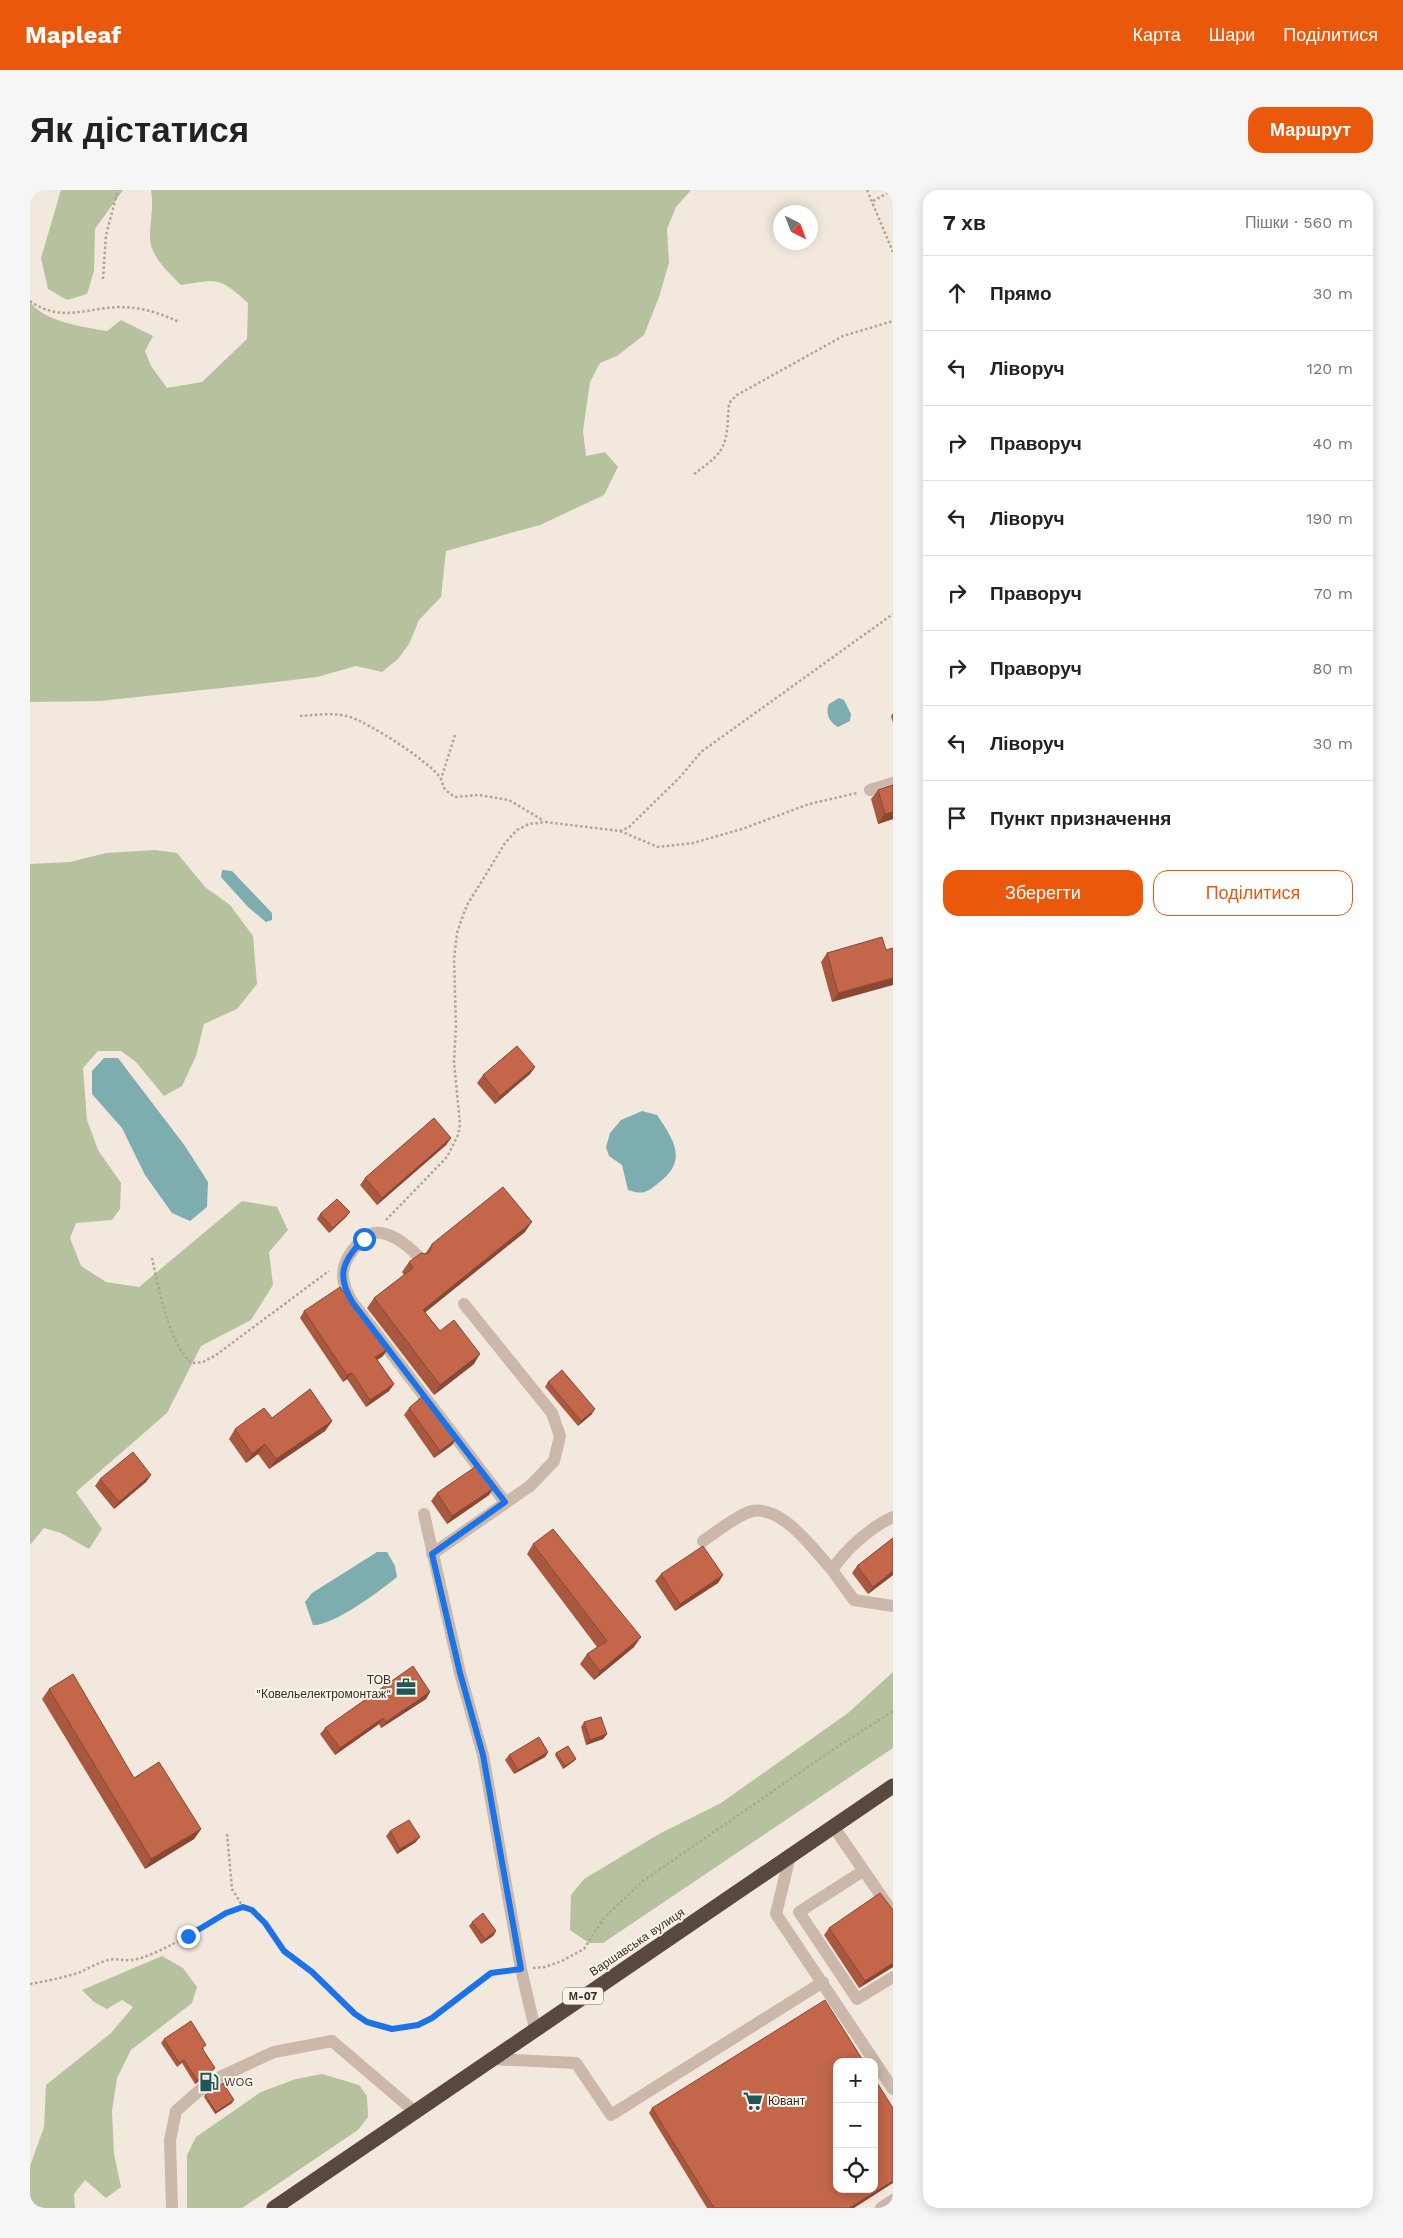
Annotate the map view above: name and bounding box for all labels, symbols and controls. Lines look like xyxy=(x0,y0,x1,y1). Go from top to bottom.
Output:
text: Mapleaf xyxy=(25,21,121,49)
text: Карта xyxy=(1133,24,1181,45)
text: Шари xyxy=(1209,24,1255,45)
text: Поділитися xyxy=(1283,24,1378,45)
button: Маршрут xyxy=(1248,107,1373,153)
text: Як дістатися xyxy=(30,109,249,151)
north arrow xyxy=(773,205,818,250)
text: 7 хв xyxy=(943,210,986,235)
text: Пішки · 560 m xyxy=(1245,213,1353,232)
icon: ahead xyxy=(943,279,971,307)
text: Прямо xyxy=(990,282,1052,305)
text: 30 m xyxy=(1313,284,1353,303)
icon: left xyxy=(943,354,971,382)
text: Ліворуч xyxy=(990,357,1065,380)
text: 120 m xyxy=(1307,359,1353,378)
icon: right xyxy=(943,429,971,457)
text: Праворуч xyxy=(990,432,1082,455)
text: 40 m xyxy=(1313,434,1353,453)
icon: left xyxy=(943,504,971,532)
text: Ліворуч xyxy=(990,507,1065,530)
text: 190 m xyxy=(1306,509,1353,528)
icon: right xyxy=(943,579,971,607)
text: Праворуч xyxy=(990,582,1082,605)
text: 70 m xyxy=(1314,584,1353,603)
icon: right xyxy=(943,654,971,682)
text: Праворуч xyxy=(990,657,1082,680)
text: 80 m xyxy=(1312,659,1353,678)
icon: left xyxy=(943,729,971,757)
text: Ліворуч xyxy=(990,732,1065,755)
text: 30 m xyxy=(1313,734,1353,753)
icon: arrive xyxy=(943,804,971,832)
text: Пункт призначення xyxy=(990,807,1171,830)
button: Зберегти xyxy=(943,870,1143,916)
button: Поділитися xyxy=(1153,870,1353,916)
route start xyxy=(353,1228,376,1251)
place label: ТОВ "Ковельелектромонтаж" xyxy=(256,1673,391,1701)
office icon: ТОВ "Ковельелектромонтаж" xyxy=(395,1676,417,1698)
street label: Варшавська вулиця xyxy=(587,1905,687,1979)
route end xyxy=(177,1925,200,1948)
road number: М-07 xyxy=(563,1988,603,2004)
map controls xyxy=(833,2058,878,2193)
button: + xyxy=(833,2058,878,2103)
fuel station icon: WOG xyxy=(198,2071,220,2093)
place label: WOG xyxy=(224,2075,253,2089)
supermarket icon: Ювант xyxy=(742,2090,764,2112)
place label: Ювант xyxy=(768,2094,806,2108)
button: − xyxy=(833,2103,878,2148)
button: locate xyxy=(833,2148,878,2193)

